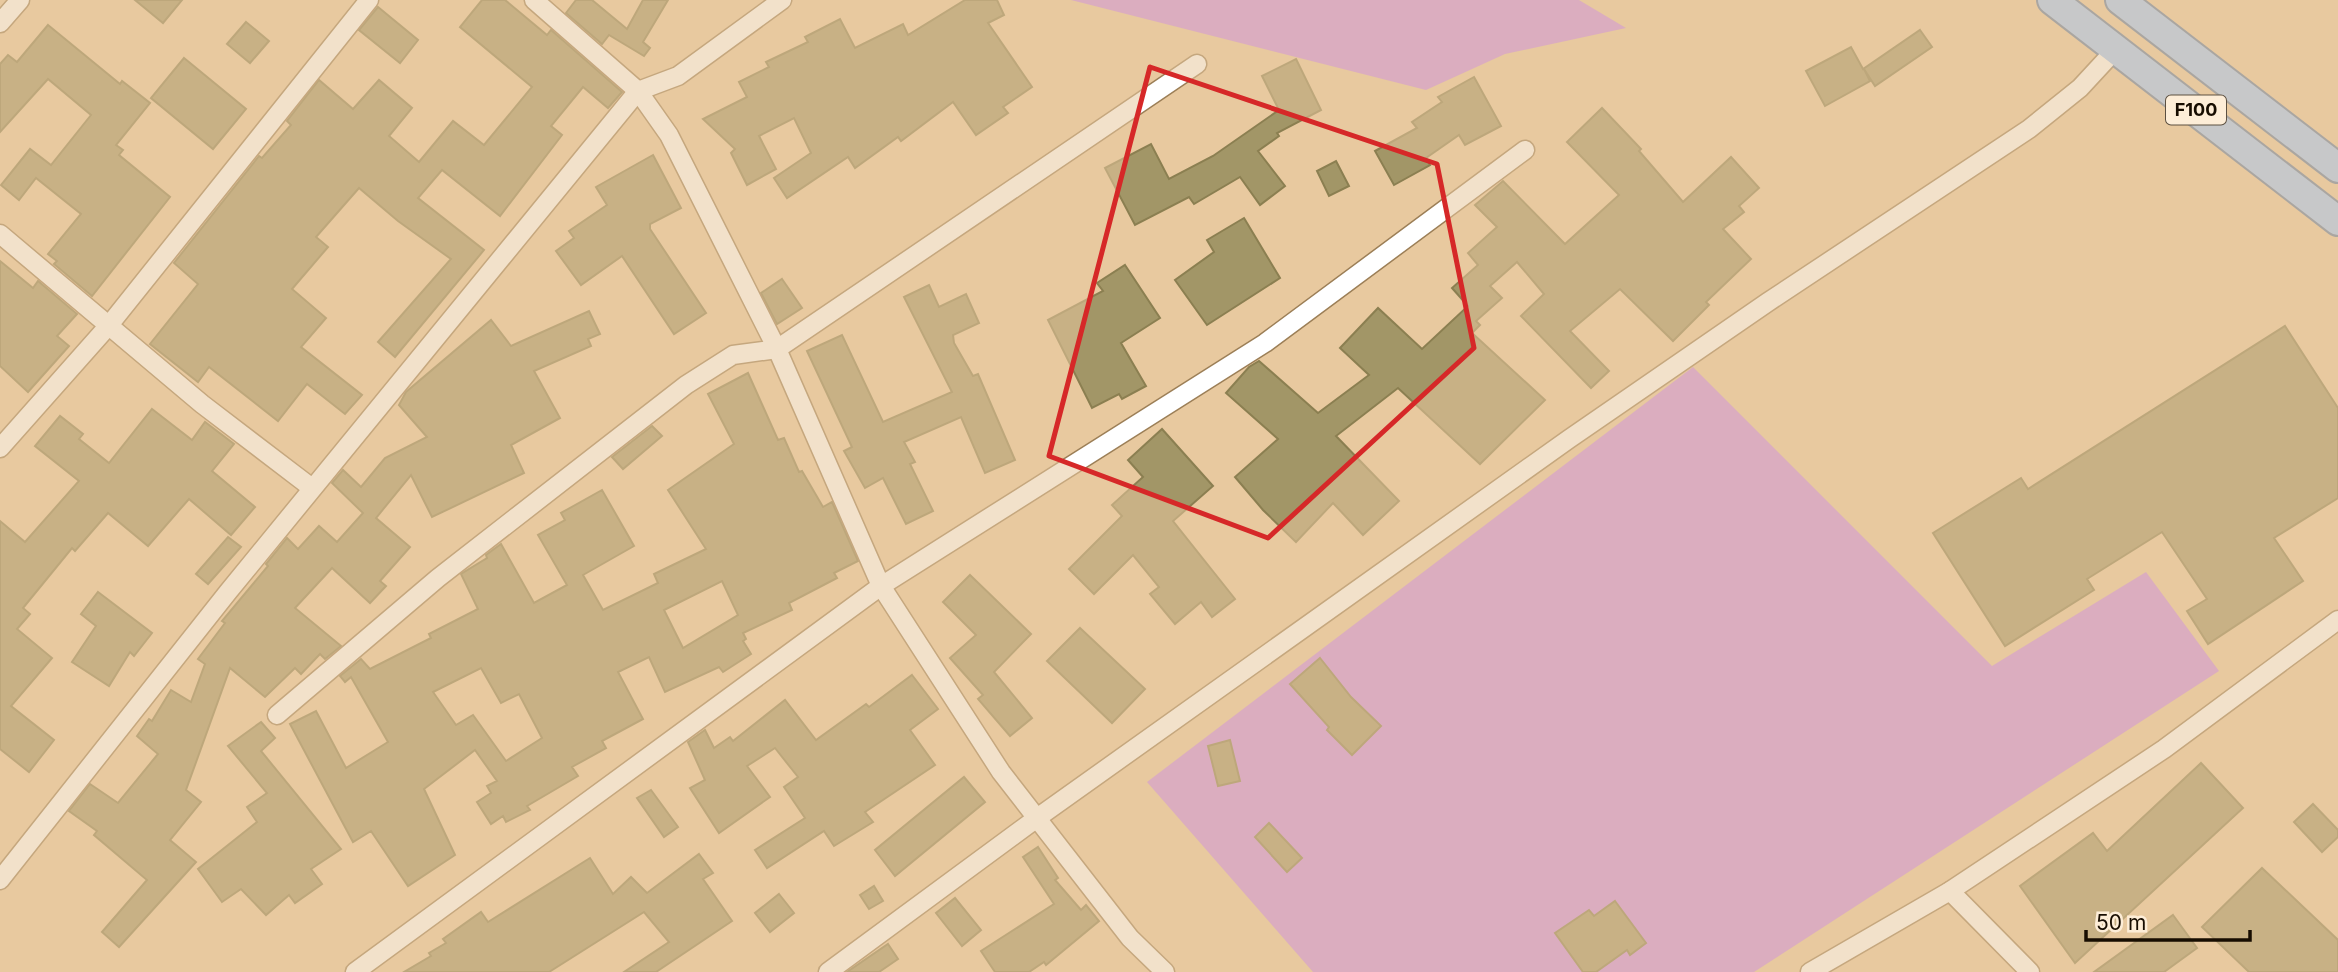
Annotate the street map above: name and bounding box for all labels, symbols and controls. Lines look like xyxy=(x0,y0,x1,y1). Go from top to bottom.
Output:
road number: F100 xyxy=(2166,96,2226,124)
scale bar xyxy=(2086,898,2250,942)
text: 50 m xyxy=(2096,910,2146,935)

